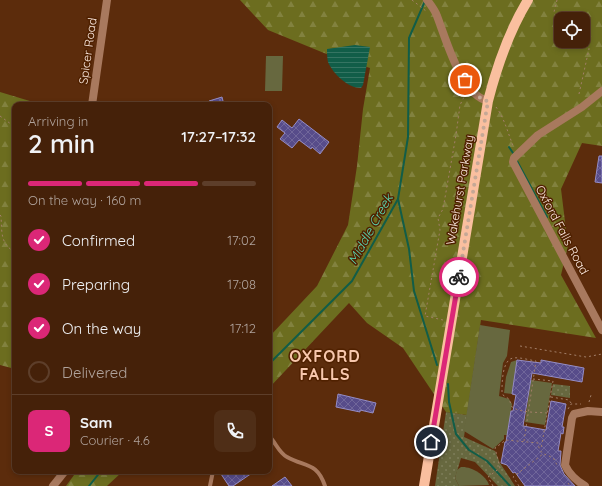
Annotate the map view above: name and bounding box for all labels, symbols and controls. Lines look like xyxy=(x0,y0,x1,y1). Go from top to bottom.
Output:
map controls xyxy=(554,12,590,48)
button: locate xyxy=(554,12,590,48)
street label: Spicer Road xyxy=(75,17,100,85)
pin xyxy=(448,63,482,97)
icon: bag xyxy=(454,69,476,91)
text: Arriving in xyxy=(28,113,88,129)
text: 2 min xyxy=(28,127,95,160)
text: 17:27–17:32 xyxy=(181,127,256,146)
street label: Wakehurst Parkway xyxy=(442,134,477,246)
street label: Oxford Falls Road xyxy=(533,183,592,277)
water label: Middle Creek xyxy=(344,190,396,267)
text: On the way · 160 m xyxy=(28,192,141,208)
icon: check xyxy=(28,229,50,251)
text: Confirmed xyxy=(62,231,135,250)
text: 17:02 xyxy=(227,232,256,248)
courier xyxy=(439,257,479,297)
icon: bike xyxy=(448,266,470,288)
icon: check xyxy=(28,273,50,295)
text: Preparing xyxy=(62,275,130,294)
text: 17:08 xyxy=(227,276,256,292)
icon: check xyxy=(28,317,50,339)
text: On the way xyxy=(62,319,141,338)
text: 17:12 xyxy=(230,320,256,336)
district label: OXFORD FALLS xyxy=(289,346,361,384)
text: Delivered xyxy=(62,363,127,382)
button: phone xyxy=(214,410,256,452)
text: Sam xyxy=(80,413,112,432)
text: S xyxy=(45,421,53,440)
pin xyxy=(414,425,448,459)
icon: home xyxy=(420,431,442,453)
text: Courier · 4.6 xyxy=(80,432,150,448)

